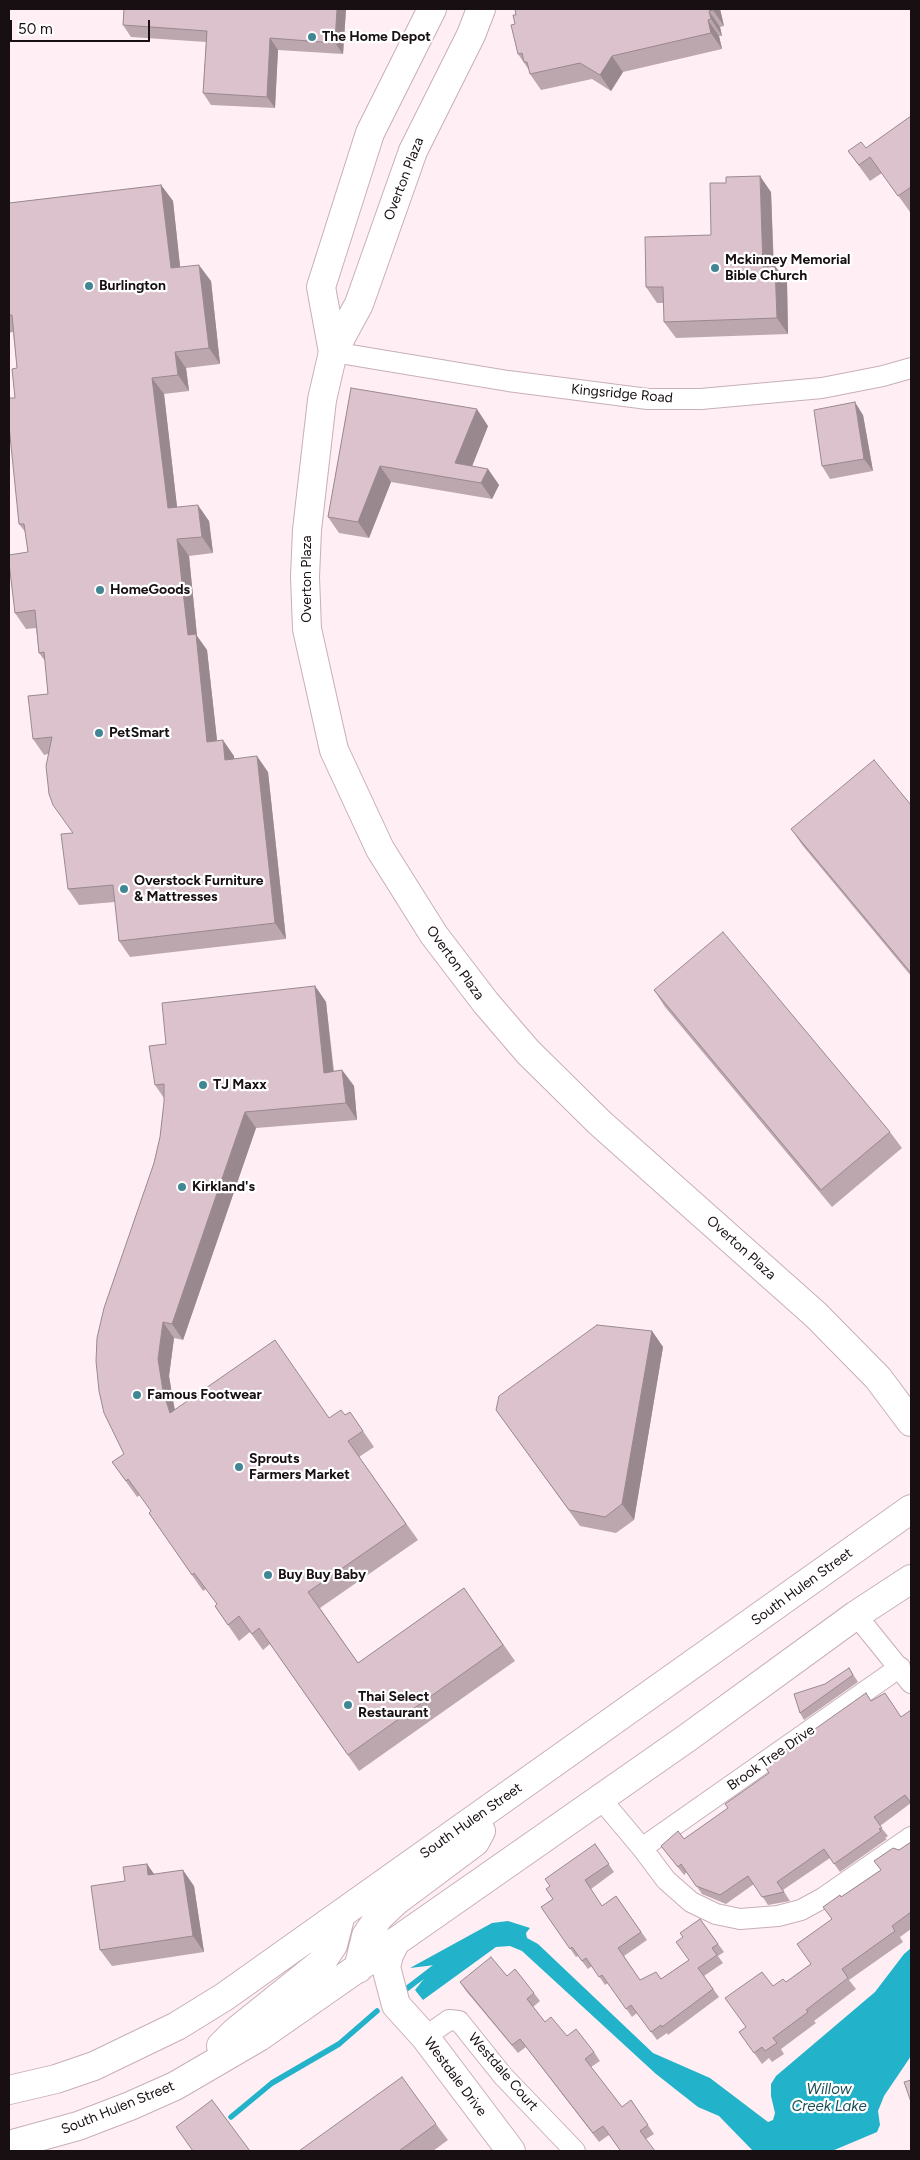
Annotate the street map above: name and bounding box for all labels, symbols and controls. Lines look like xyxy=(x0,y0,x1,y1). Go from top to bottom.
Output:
scale bar xyxy=(12,10,152,42)
text: 50 m xyxy=(18,20,53,38)
place label: The Home Depot xyxy=(322,29,431,45)
marker: The Home Depot xyxy=(306,31,318,43)
street label: Overton Plaza xyxy=(381,135,427,223)
place label: Mckinney Memorial Bible Church xyxy=(725,252,851,284)
marker: Mckinney Memorial Bible Church xyxy=(709,262,721,274)
place label: Burlington xyxy=(99,278,166,294)
marker: Burlington xyxy=(83,280,95,292)
street label: Kingsridge Road xyxy=(570,381,674,407)
street label: Overton Plaza xyxy=(299,535,315,623)
place label: HomeGoods xyxy=(110,582,190,598)
marker: HomeGoods xyxy=(94,584,106,596)
place label: PetSmart xyxy=(109,725,170,741)
marker: PetSmart xyxy=(93,727,105,739)
place label: Overstock Furniture & Mattresses xyxy=(134,873,263,906)
marker: Overstock Furniture & Mattresses xyxy=(118,883,130,895)
street label: Overton Plaza xyxy=(423,923,487,1003)
place label: TJ Maxx xyxy=(213,1077,267,1093)
marker: TJ Maxx xyxy=(197,1079,209,1091)
place label: Kirkland's xyxy=(192,1179,255,1195)
marker: Kirkland's xyxy=(176,1181,188,1193)
street label: Overton Plaza xyxy=(703,1213,779,1283)
place label: Famous Footwear xyxy=(147,1387,262,1403)
marker: Famous Footwear xyxy=(131,1389,143,1401)
place label: Sprouts Farmers Market xyxy=(249,1451,350,1484)
marker: Sprouts Farmers Market xyxy=(233,1461,245,1473)
street label: South Hulen Street xyxy=(748,1545,856,1629)
place label: Buy Buy Baby xyxy=(278,1567,366,1583)
marker: Buy Buy Baby xyxy=(262,1569,274,1581)
place label: Thai Select Restaurant xyxy=(358,1689,429,1721)
marker: Thai Select Restaurant xyxy=(342,1699,354,1711)
street label: Brook Tree Drive xyxy=(724,1722,818,1794)
street label: South Hulen Street xyxy=(417,1780,525,1862)
street label: Westdale Court xyxy=(465,2030,541,2114)
street label: Westdale Drive xyxy=(420,2034,490,2120)
street label: South Hulen Street xyxy=(59,2078,177,2138)
water label: Willow Creek Lake xyxy=(791,2081,867,2116)

